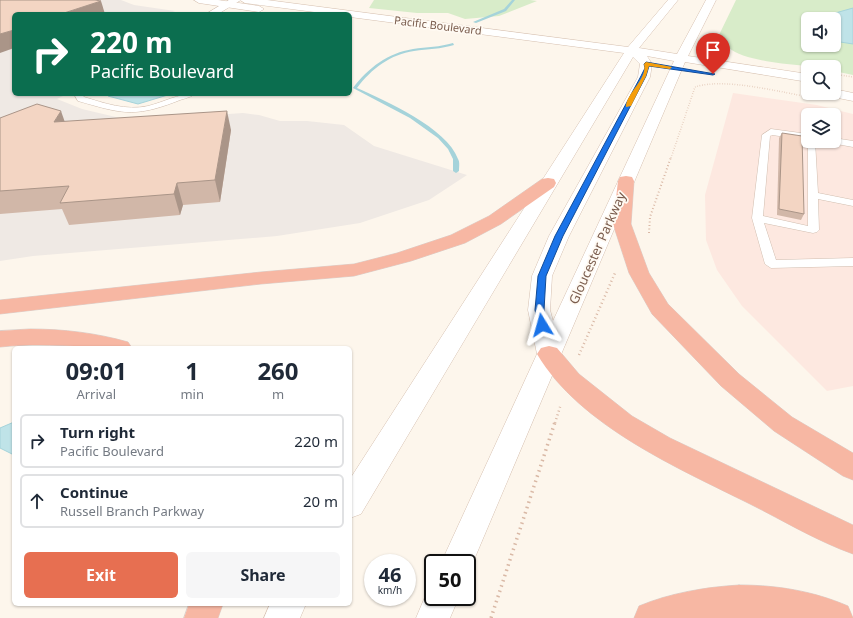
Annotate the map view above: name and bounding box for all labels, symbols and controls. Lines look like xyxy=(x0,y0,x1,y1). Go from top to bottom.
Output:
street label: Pacific Boulevard xyxy=(393,12,483,38)
map controls xyxy=(801,12,841,148)
button: sound xyxy=(801,12,841,52)
text: 220 m xyxy=(90,23,173,61)
icon: right xyxy=(24,28,76,80)
pin xyxy=(696,33,730,74)
icon: arrive xyxy=(702,39,724,61)
text: Pacific Boulevard xyxy=(90,59,234,83)
button: search xyxy=(801,60,841,100)
button: layers xyxy=(801,108,841,148)
street label: Gloucester Parkway xyxy=(564,189,630,307)
position arrow xyxy=(521,304,563,346)
text: 09:01 xyxy=(65,354,127,387)
text: 1 xyxy=(185,354,199,387)
text: 260 xyxy=(257,354,299,387)
text: Arrival xyxy=(76,385,116,403)
text: min xyxy=(180,385,204,403)
text: m xyxy=(272,385,284,403)
text: Turn right xyxy=(60,422,135,442)
icon: right xyxy=(26,430,48,452)
text: 220 m xyxy=(294,431,338,451)
text: Pacific Boulevard xyxy=(60,442,164,460)
text: Continue xyxy=(60,482,128,502)
icon: ahead xyxy=(26,490,48,512)
text: 20 m xyxy=(303,491,338,511)
text: Russell Branch Parkway xyxy=(60,502,204,520)
button: Exit xyxy=(24,552,178,598)
button: Share xyxy=(186,552,340,598)
speed limit sign: 50 xyxy=(424,554,476,606)
text: 46 xyxy=(379,561,401,588)
text: km/h xyxy=(378,583,402,597)

